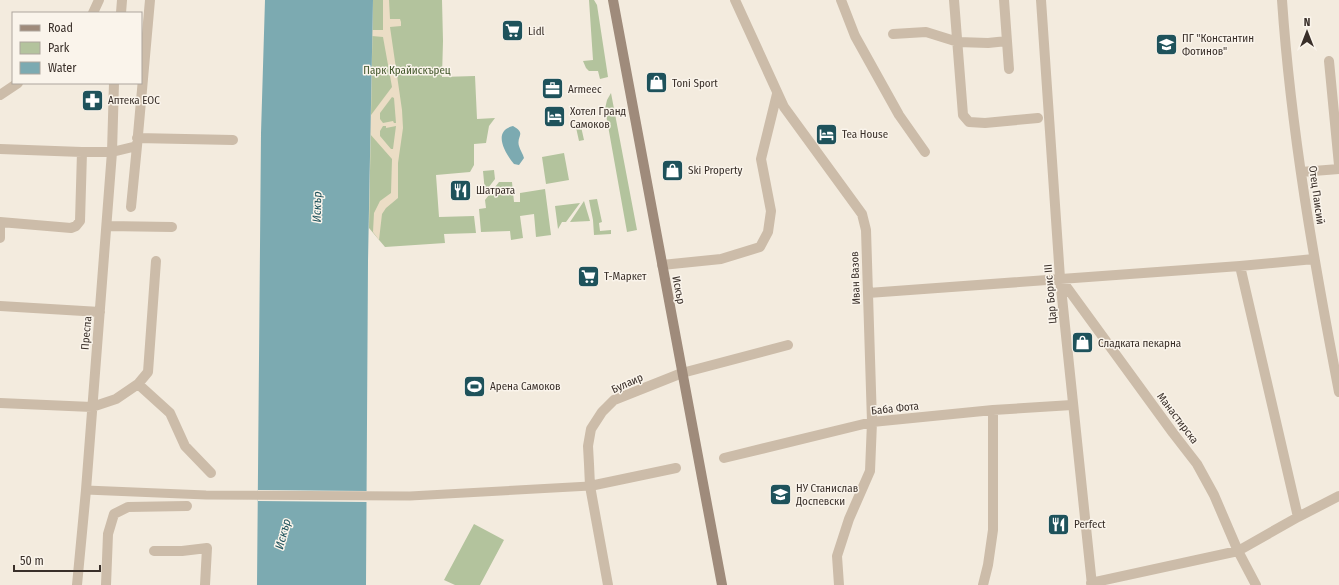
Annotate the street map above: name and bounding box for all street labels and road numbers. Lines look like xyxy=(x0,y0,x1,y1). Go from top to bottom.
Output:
street label: Отец Паисий xyxy=(1306,165,1327,225)
street label: Иван Вазов xyxy=(848,251,863,305)
street label: Цар Борис III xyxy=(1041,264,1060,324)
street label: Искър xyxy=(669,275,688,305)
street label: Преспа xyxy=(79,316,94,350)
street label: Булаир xyxy=(609,371,645,396)
street label: Манастирска xyxy=(1154,390,1201,446)
street label: Баба Фота xyxy=(871,400,920,417)

